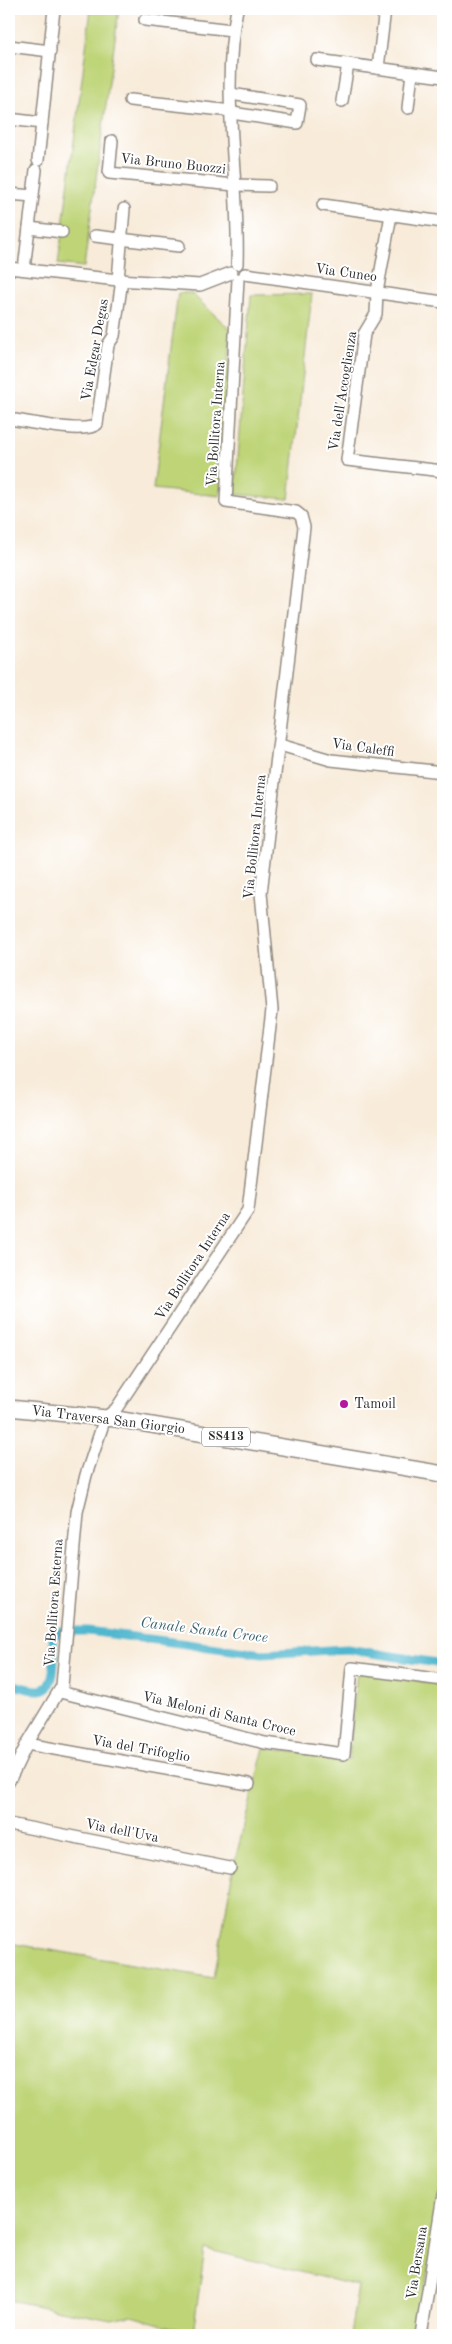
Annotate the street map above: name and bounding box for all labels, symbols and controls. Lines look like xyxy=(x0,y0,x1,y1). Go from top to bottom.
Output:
street label: Via Bruno Buozzi xyxy=(119,151,227,177)
street label: Via Cuneo xyxy=(314,262,378,284)
street label: Via Edgar Degas xyxy=(79,298,111,402)
street label: Via dell'Accoglienza xyxy=(327,330,359,452)
street label: Via Bollitora Interna xyxy=(205,361,227,487)
street label: Via Caleffi xyxy=(331,737,395,759)
street label: Via Bollitora Interna xyxy=(241,774,269,900)
street label: Via Bollitora Interna xyxy=(153,1209,233,1323)
place label: Tamoil xyxy=(354,1397,396,1411)
marker: Tamoil xyxy=(338,1398,350,1410)
street label: Via Traversa San Giorgio xyxy=(30,1404,186,1436)
road number: SS413 xyxy=(202,1428,250,1446)
street label: Via Bollitora Esterna xyxy=(43,1538,65,1668)
water label: Canale Santa Croce xyxy=(139,1616,269,1646)
street label: Via Meloni di Santa Croce xyxy=(141,1689,297,1739)
street label: Via del Trifoglio xyxy=(91,1733,191,1765)
street label: Via dell'Uva xyxy=(84,1817,160,1845)
street label: Via Bersana xyxy=(404,2225,430,2301)

